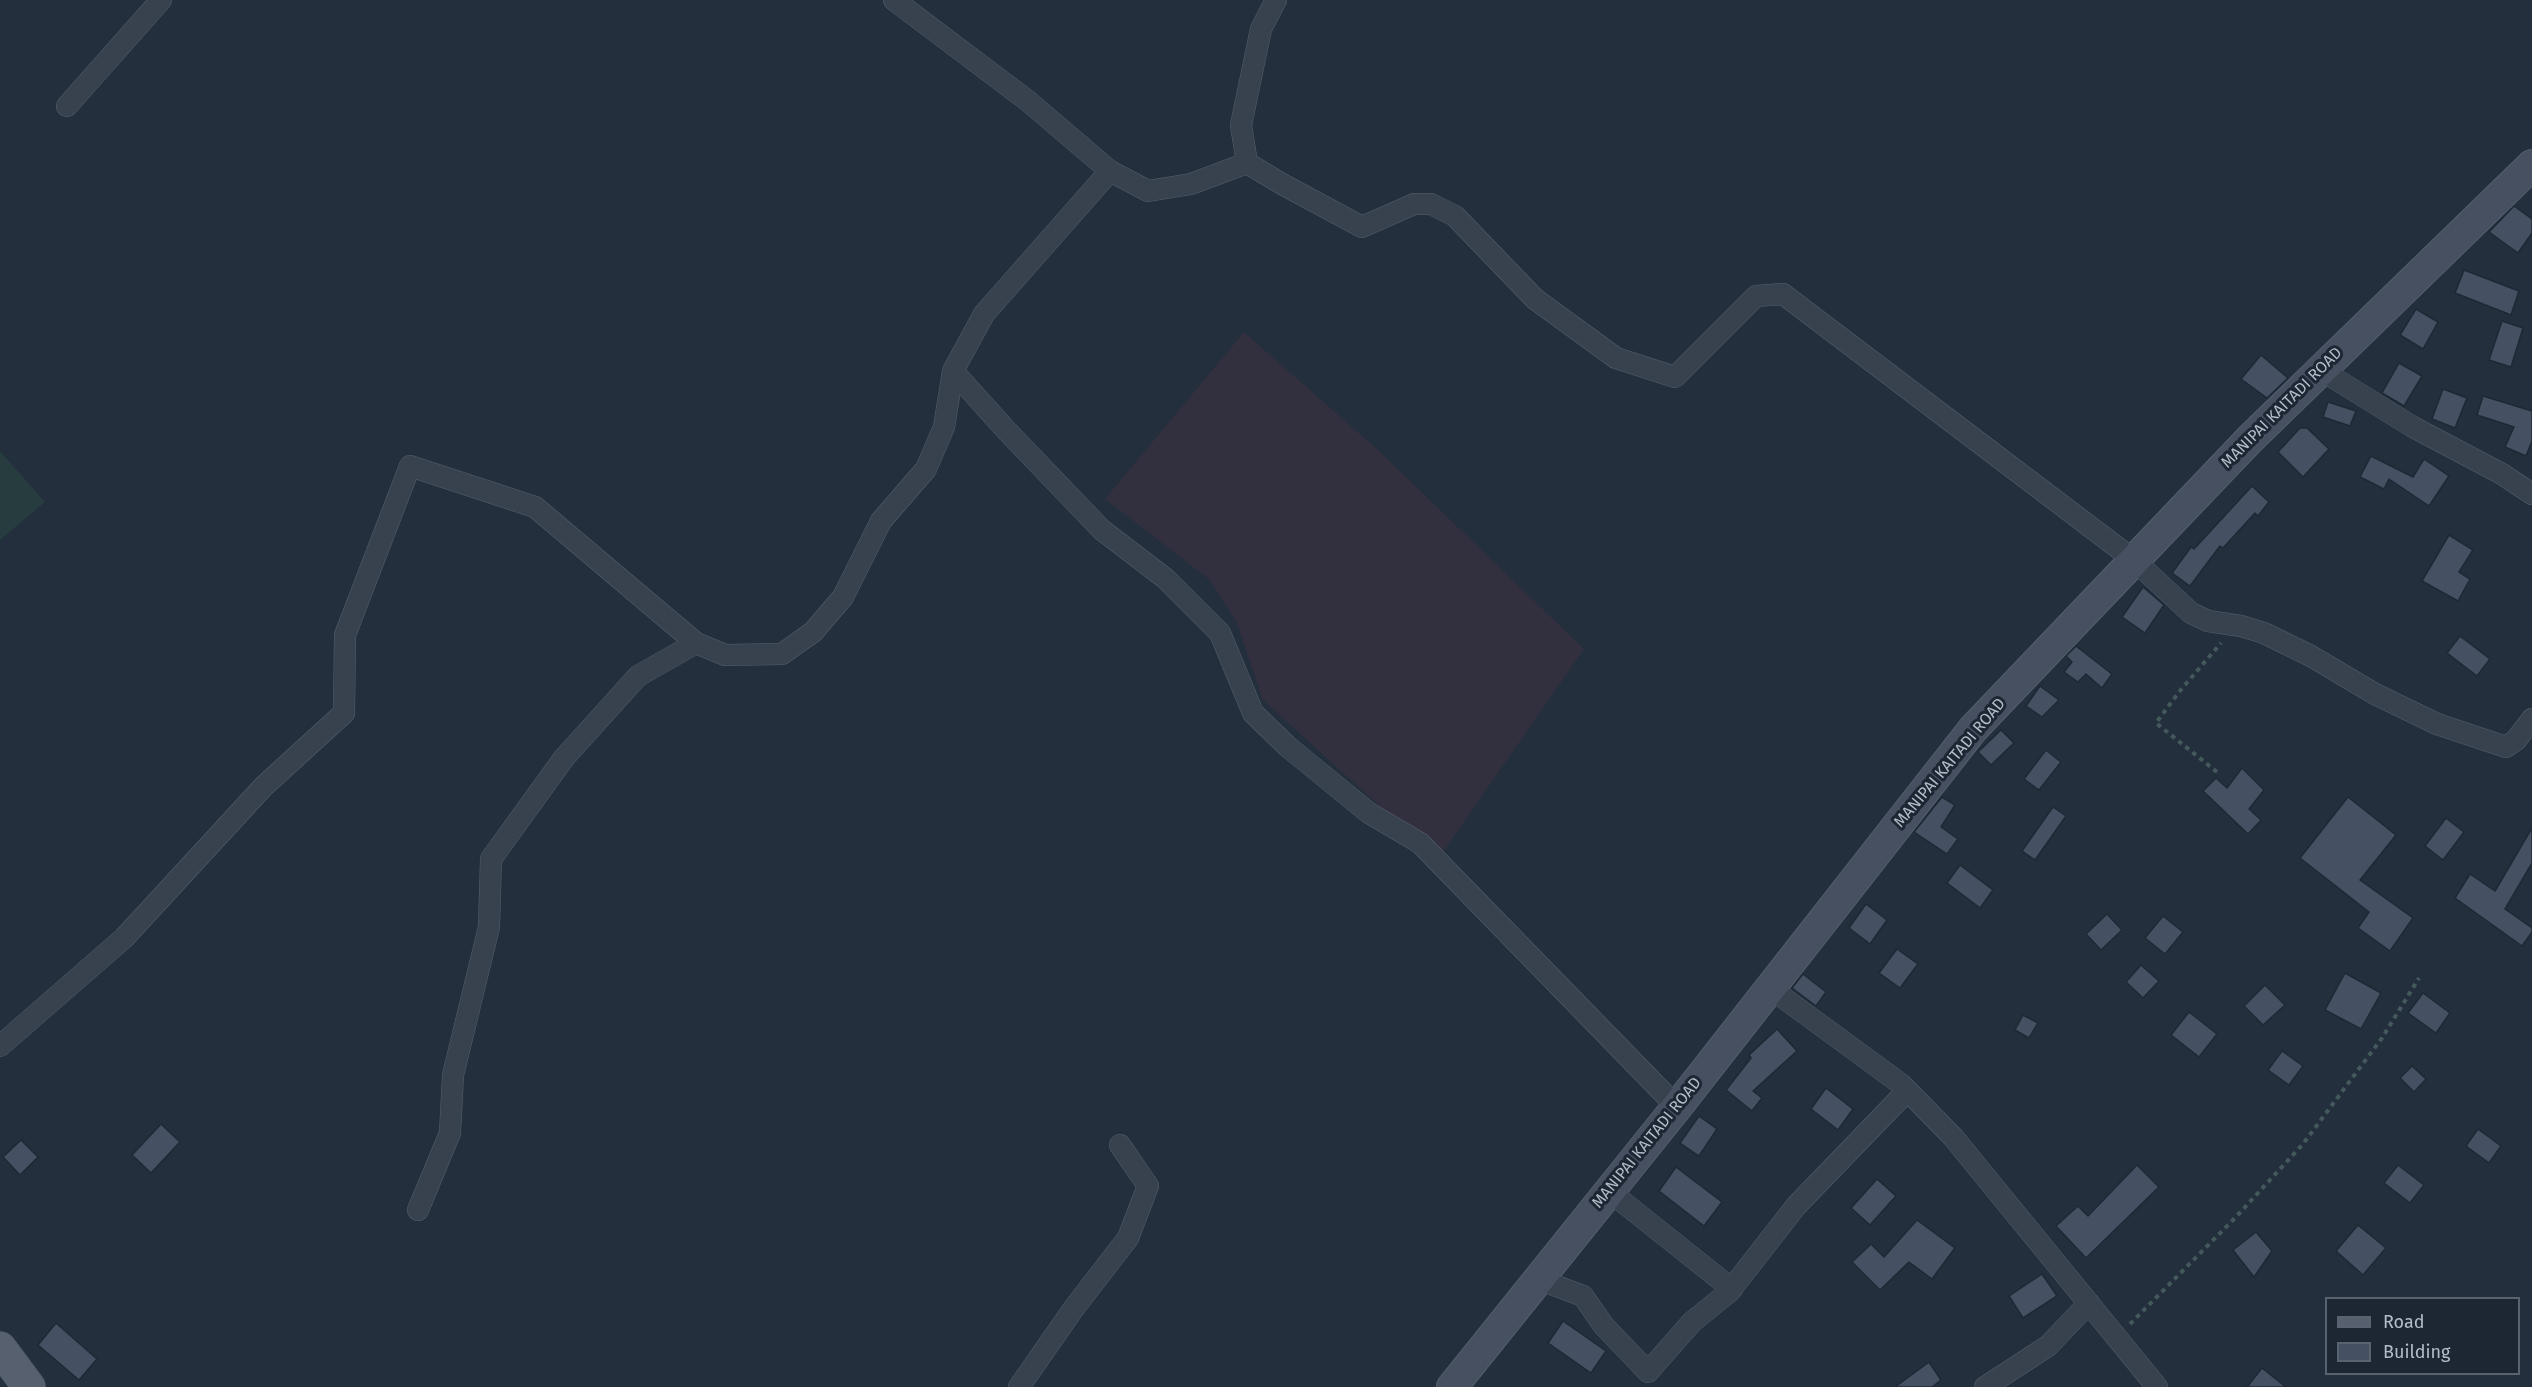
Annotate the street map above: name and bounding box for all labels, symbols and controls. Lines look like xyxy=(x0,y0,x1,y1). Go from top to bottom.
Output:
street label: MANIPAI KAITADI ROAD xyxy=(2218,344,2346,472)
street label: MANIPAI KAITADI ROAD xyxy=(1890,694,2010,832)
street label: MANIPAI KAITADI ROAD xyxy=(1588,1074,1706,1212)
legend xyxy=(2325,1297,2520,1375)
text: Road xyxy=(2383,1311,2425,1333)
text: Building xyxy=(2383,1341,2450,1363)

